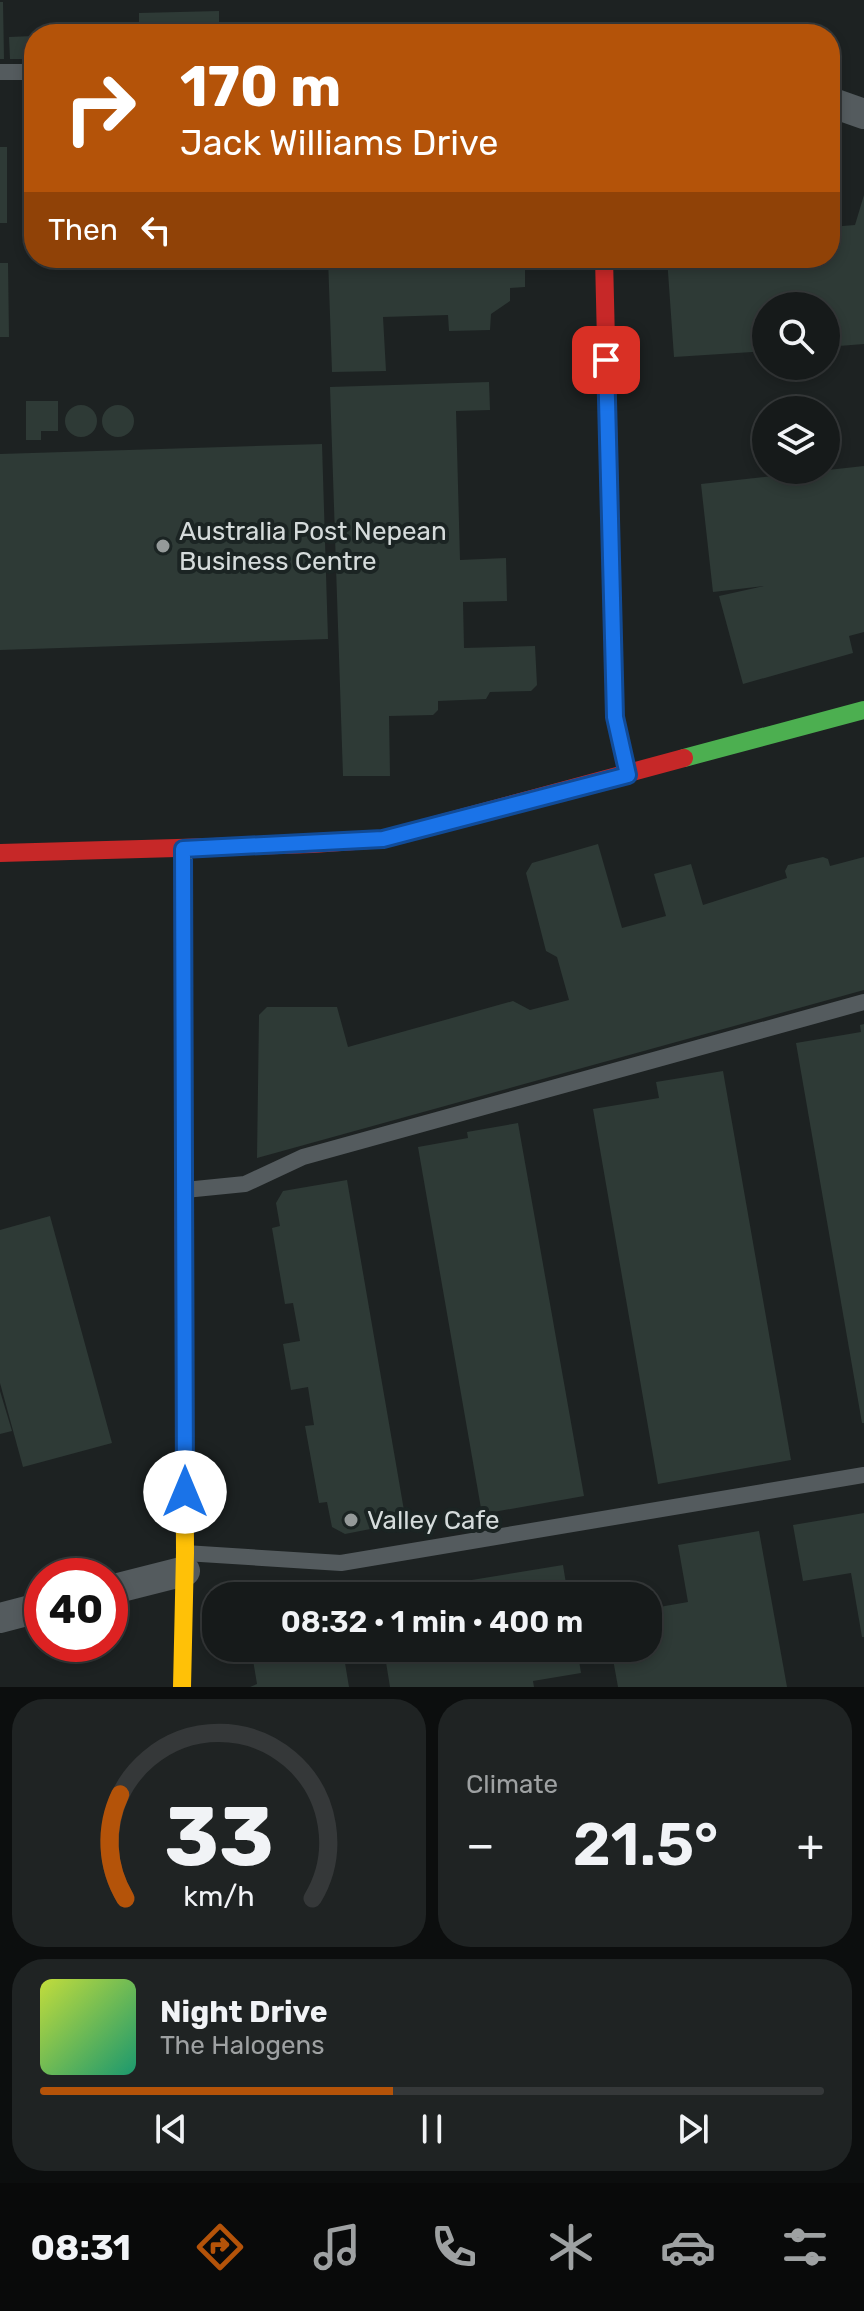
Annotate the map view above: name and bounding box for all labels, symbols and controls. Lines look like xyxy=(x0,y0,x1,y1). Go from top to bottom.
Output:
text: 170 m xyxy=(180,54,341,120)
icon: right xyxy=(48,56,152,160)
text: Jack Williams Drive xyxy=(180,121,498,164)
icon: left xyxy=(134,208,178,252)
text: Then xyxy=(48,212,118,248)
map controls xyxy=(752,292,840,484)
button: search xyxy=(752,292,840,380)
pin xyxy=(572,326,640,394)
icon: arrive xyxy=(584,338,628,382)
button: layers xyxy=(752,396,840,484)
place label: Australia Post Nepean Business Centre xyxy=(179,516,447,577)
marker: Australia Post Nepean Business Centre xyxy=(154,537,172,555)
position arrow xyxy=(143,1450,227,1534)
place label: Valley Cafe xyxy=(367,1505,500,1536)
marker: Valley Cafe xyxy=(342,1511,360,1529)
speed limit sign: 40 xyxy=(24,1558,128,1662)
text: 08:32 · 1 min · 400 m xyxy=(281,1604,583,1640)
text: Climate xyxy=(466,1769,558,1800)
text: 33 xyxy=(164,1787,274,1886)
text: 21.5° xyxy=(573,1809,718,1880)
text: − xyxy=(466,1819,495,1871)
text: + xyxy=(797,1819,824,1871)
text: km/h xyxy=(183,1879,255,1913)
text: Night Drive xyxy=(160,1994,328,2030)
text: The Halogens xyxy=(160,2030,325,2061)
icon: previous xyxy=(149,2107,193,2151)
icon: pause xyxy=(410,2107,454,2151)
icon: next xyxy=(671,2107,715,2151)
icon: directions xyxy=(192,2219,248,2275)
icon: music xyxy=(309,2219,365,2275)
icon: phone xyxy=(426,2219,482,2275)
icon: climate xyxy=(543,2219,599,2275)
icon: car xyxy=(660,2219,716,2275)
icon: filters xyxy=(777,2219,833,2275)
text: 08:31 xyxy=(31,2226,131,2269)

